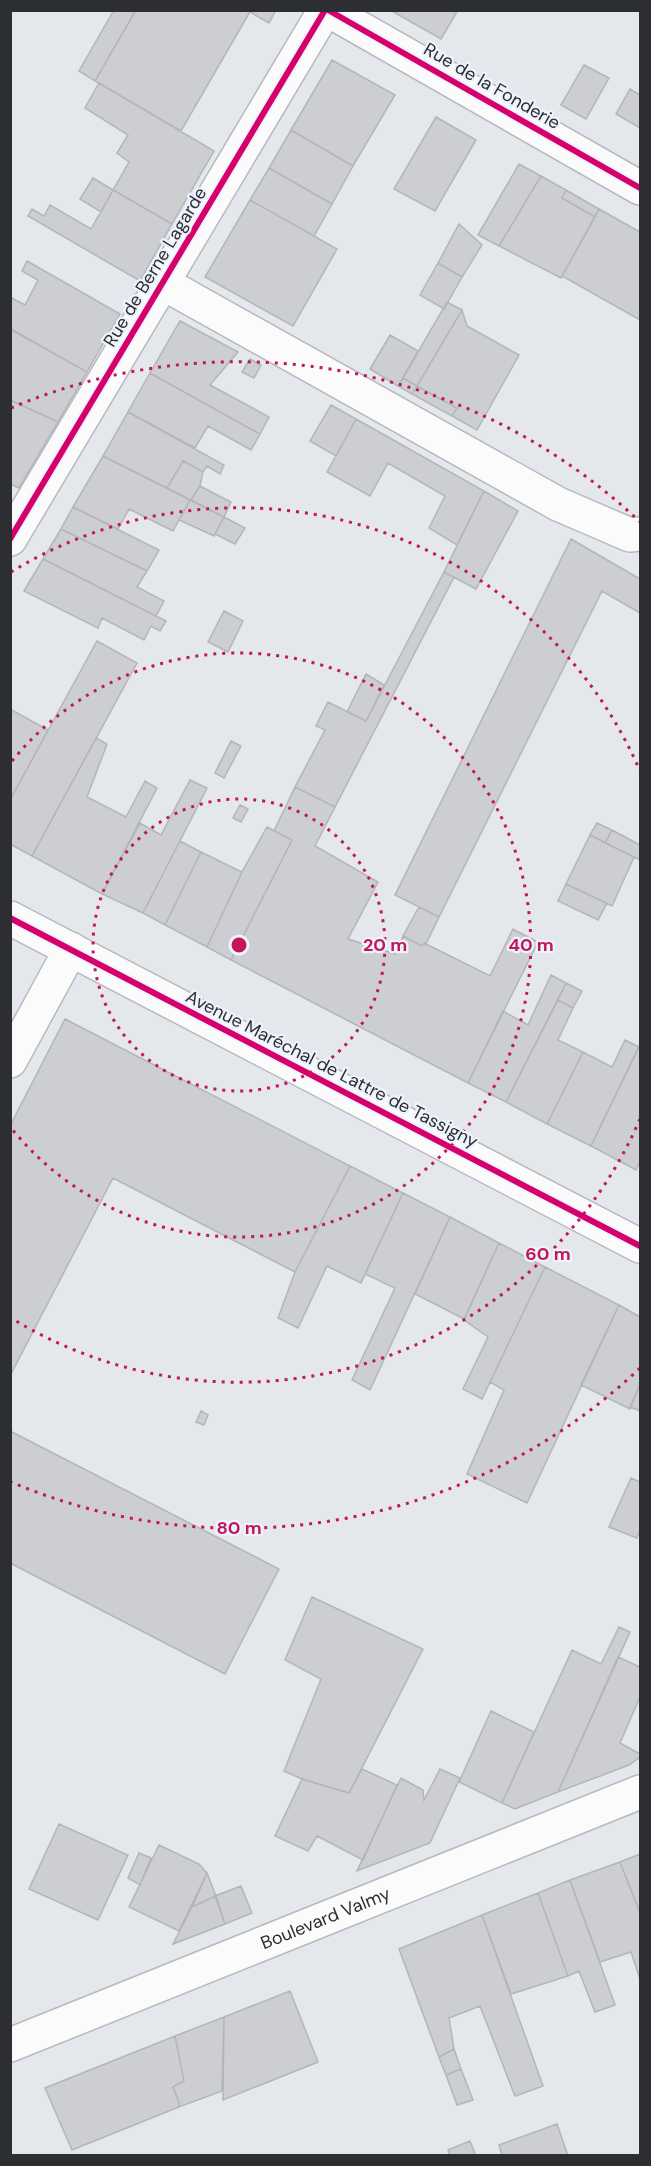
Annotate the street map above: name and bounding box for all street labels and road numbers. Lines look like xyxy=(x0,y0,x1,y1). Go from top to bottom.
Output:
street label: Rue de la Fonderie xyxy=(419,37,565,135)
street label: Rue de Berne Lagarde xyxy=(98,183,212,351)
street label: Avenue Maréchal de Lattre de Tassigny xyxy=(182,985,482,1153)
street label: Boulevard Valmy xyxy=(257,1882,394,1955)

